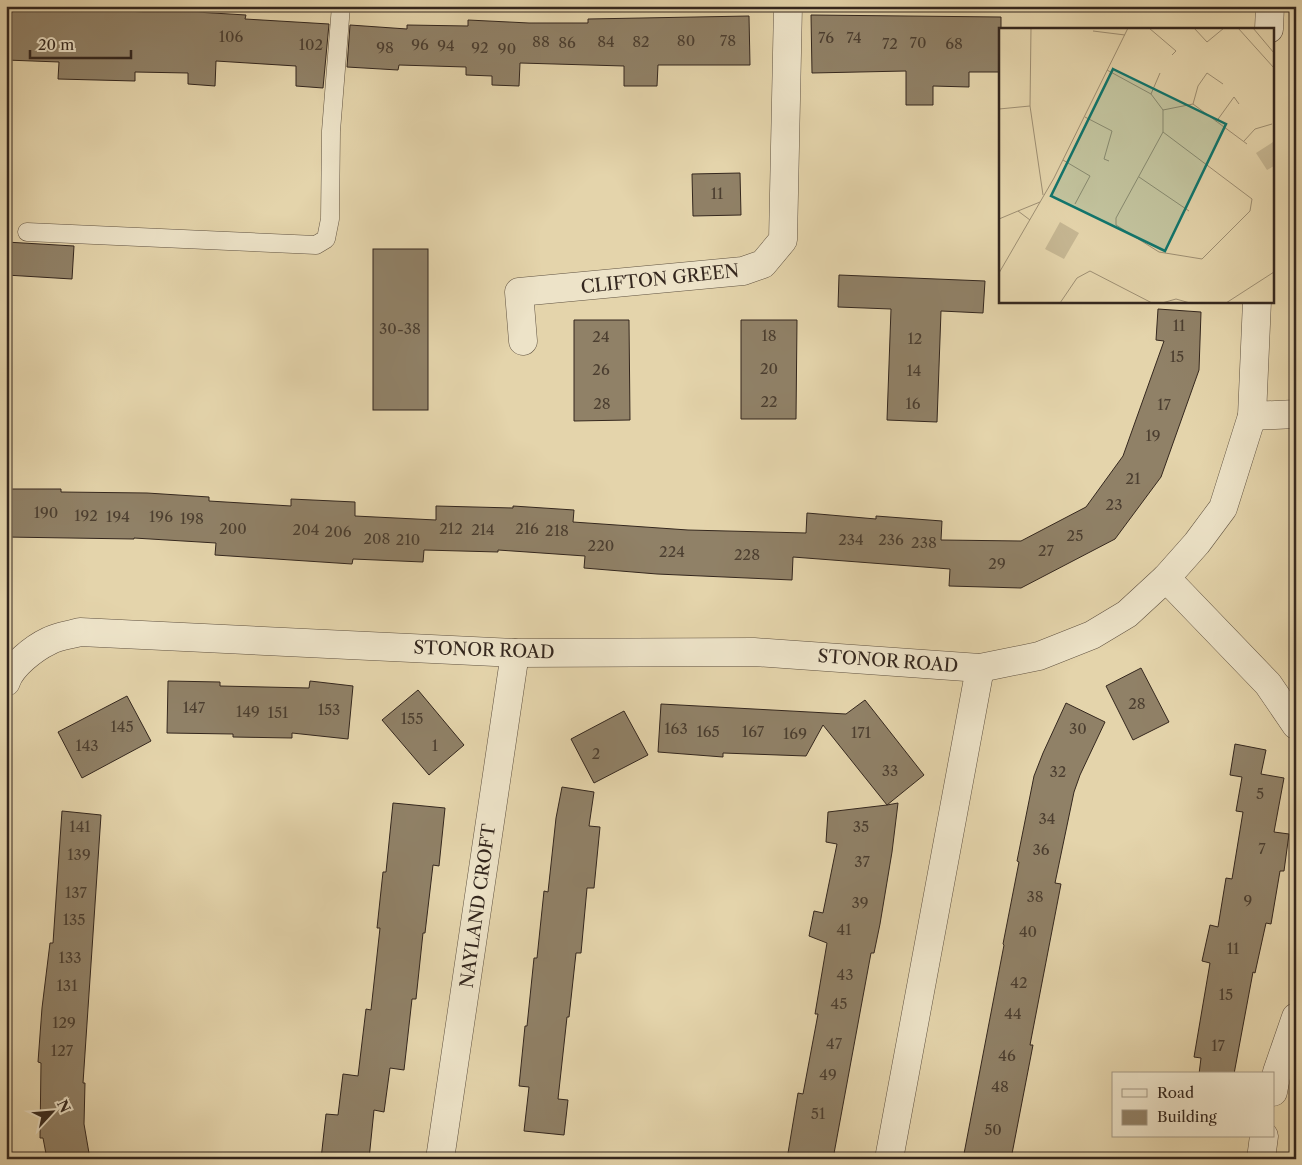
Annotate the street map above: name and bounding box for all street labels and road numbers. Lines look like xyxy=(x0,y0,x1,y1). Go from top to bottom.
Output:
street label: CLIFTON GREEN xyxy=(580,260,741,298)
street label: STONOR ROAD xyxy=(413,637,555,663)
street label: STONOR ROAD xyxy=(817,645,959,677)
street label: NAYLAND CROFT xyxy=(456,822,500,990)

